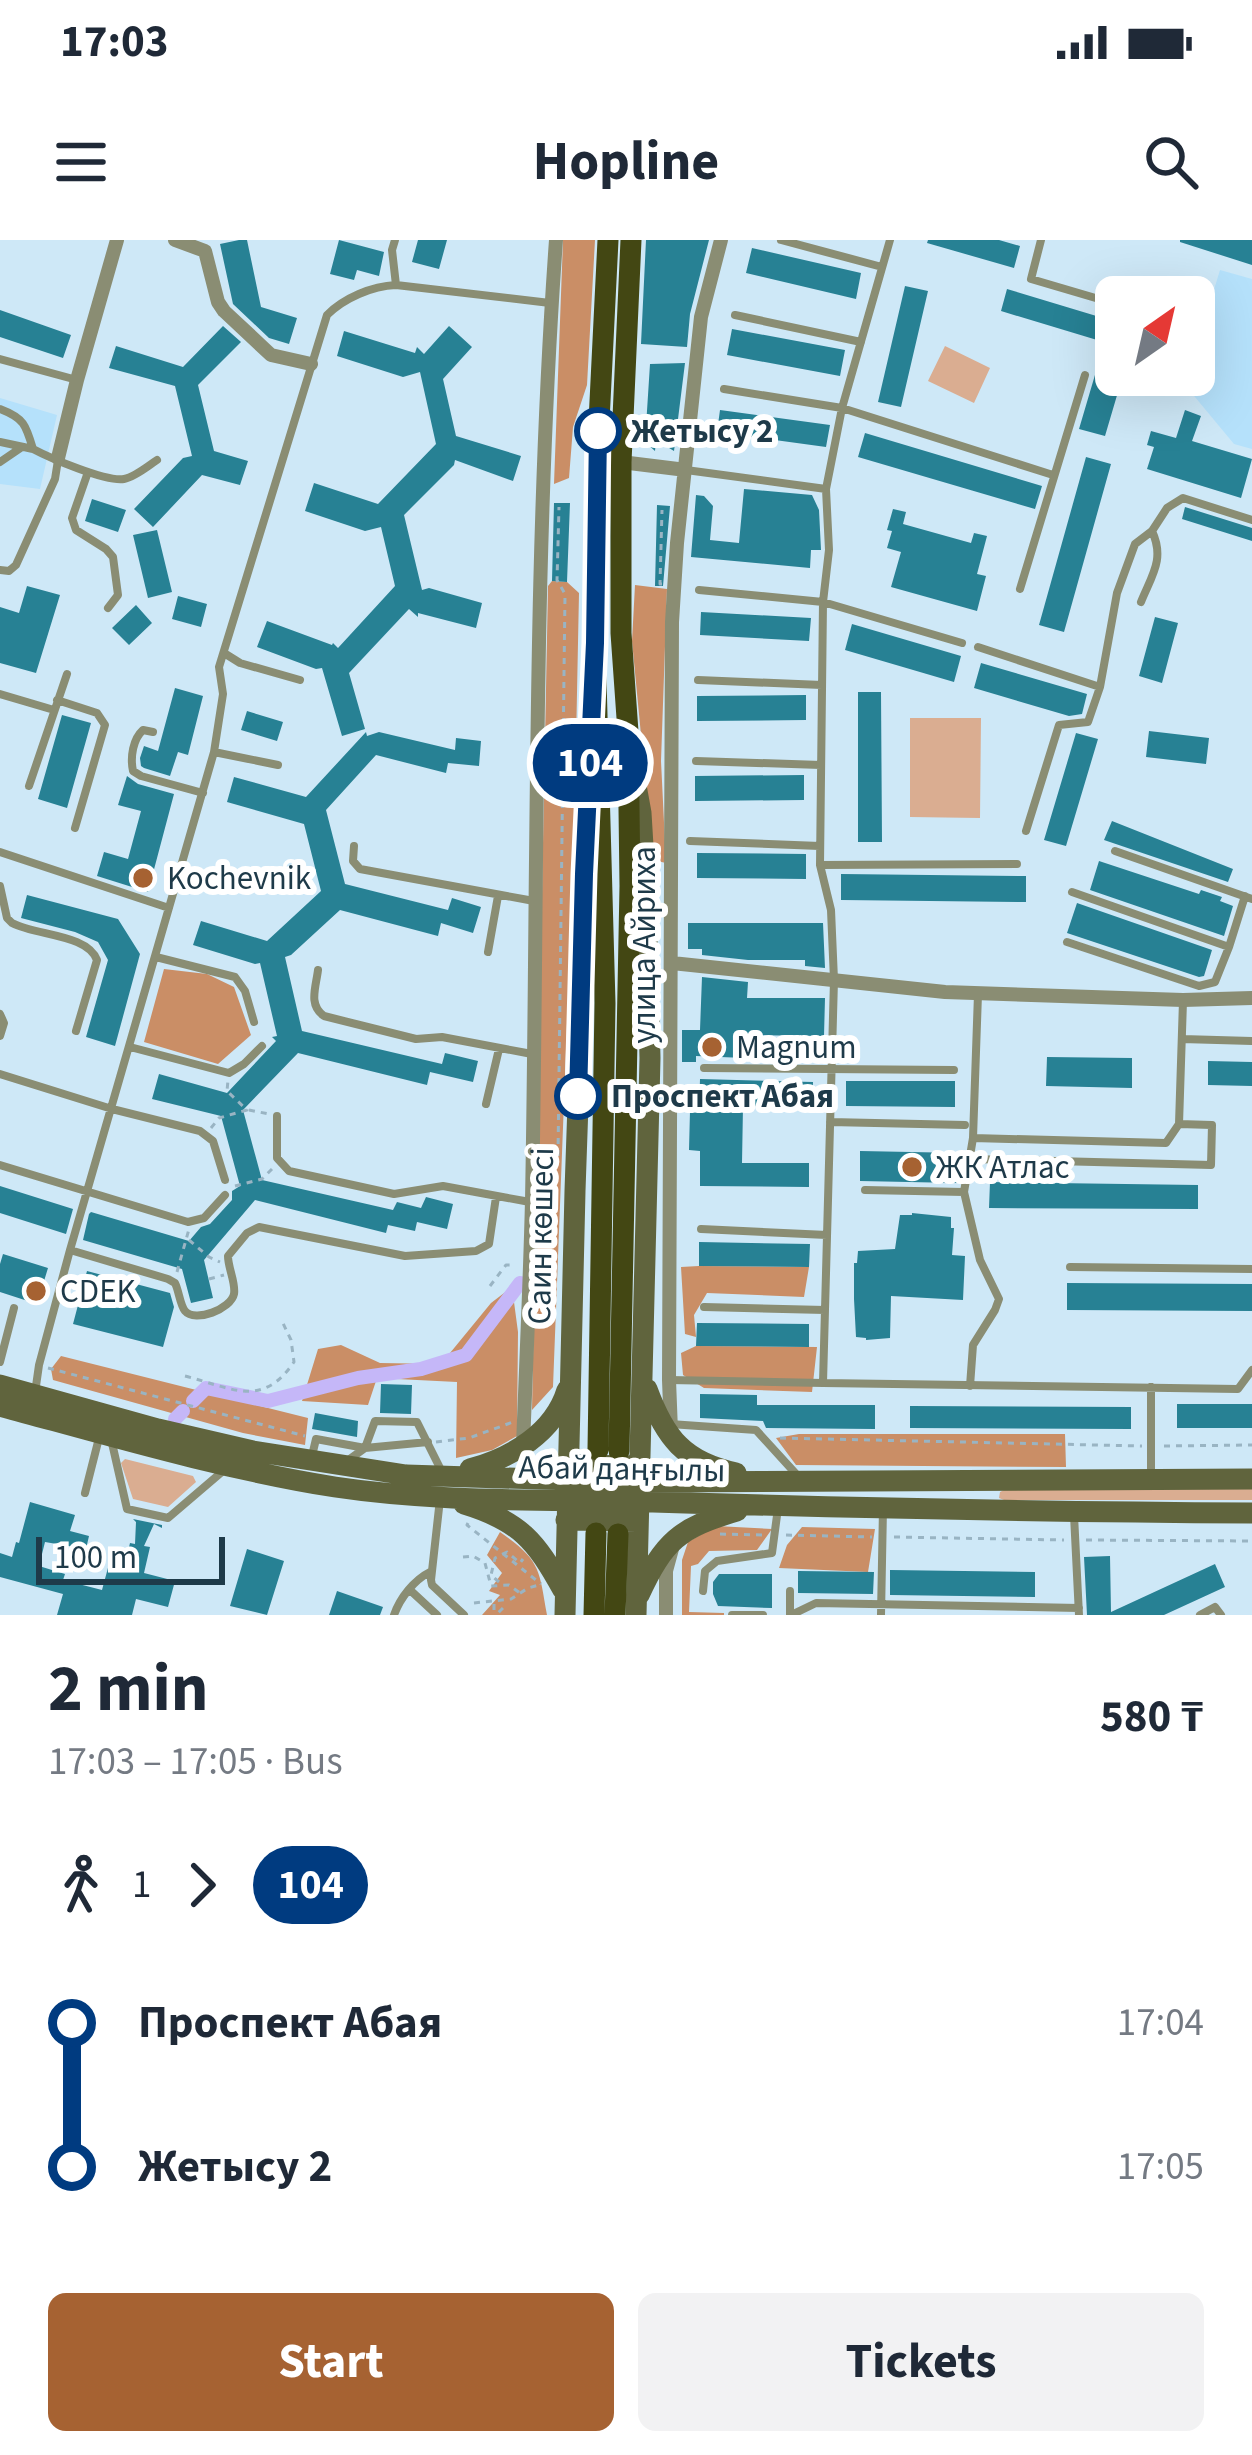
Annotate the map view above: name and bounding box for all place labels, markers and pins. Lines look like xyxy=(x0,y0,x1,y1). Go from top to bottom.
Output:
place label: Жетысу 2 xyxy=(631,408,773,455)
marker: Жетысу 2 xyxy=(576,409,620,453)
place label: Kochevnik xyxy=(167,855,312,902)
marker: Kochevnik xyxy=(130,865,156,891)
place label: Magnum xyxy=(736,1024,857,1071)
marker: Magnum xyxy=(699,1034,725,1060)
place label: Проспект Абая xyxy=(611,1073,834,1120)
marker: Проспект Абая xyxy=(556,1074,600,1118)
place label: ЖК Атлас xyxy=(936,1144,1070,1191)
marker: ЖК Атлас xyxy=(899,1154,925,1180)
place label: CDEK xyxy=(60,1268,136,1315)
marker: CDEK xyxy=(23,1278,49,1304)

